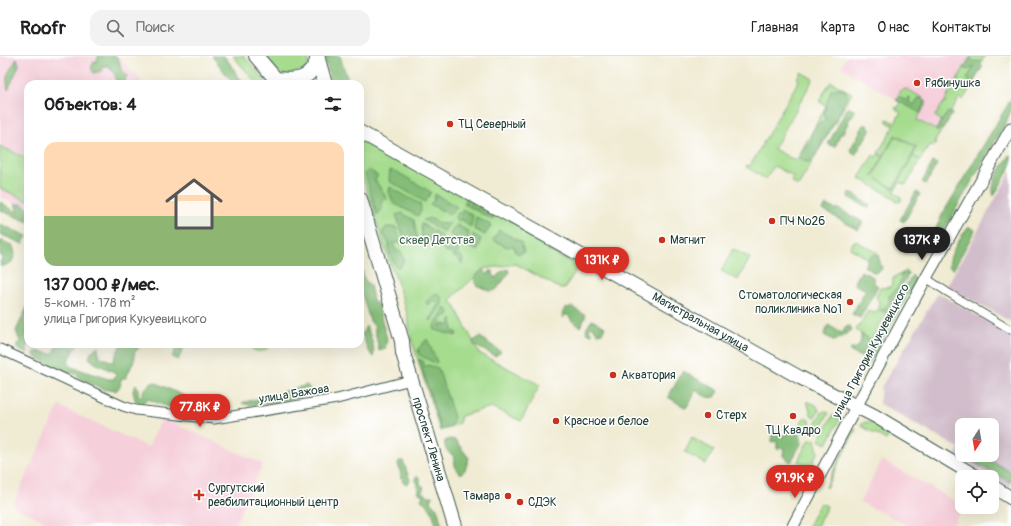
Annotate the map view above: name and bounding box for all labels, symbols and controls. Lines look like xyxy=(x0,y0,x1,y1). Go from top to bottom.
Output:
search box xyxy=(90,10,370,46)
text: Roofr xyxy=(20,16,66,40)
icon: search xyxy=(104,17,126,39)
text: Поиск xyxy=(136,18,175,37)
text: Главная xyxy=(751,19,798,36)
text: Карта xyxy=(820,19,855,36)
text: О нас xyxy=(877,19,910,36)
text: Контакты xyxy=(932,19,991,36)
place label: Рябинушка xyxy=(925,76,981,91)
marker: Рябинушка xyxy=(912,78,922,88)
icon: filters xyxy=(322,93,344,115)
text: Объектов: 4 xyxy=(44,94,136,115)
place label: ТЦ Северный xyxy=(458,117,526,132)
marker: ТЦ Северный xyxy=(445,119,455,129)
icon: home xyxy=(158,168,230,240)
place label: ПЧ №26 xyxy=(780,214,825,229)
marker: ПЧ №26 xyxy=(767,216,777,226)
pin: 137K ₽ xyxy=(889,227,955,261)
text: 137K ₽ xyxy=(903,232,941,248)
park label: сквер Детства xyxy=(400,233,475,248)
place label: Магнит xyxy=(670,233,706,248)
marker: Магнит xyxy=(657,235,667,245)
pin: 131K ₽ xyxy=(569,247,635,281)
text: 131K ₽ xyxy=(584,252,620,268)
text: 137 000 ₽/мес. xyxy=(44,274,160,295)
street label: улица Григория Кукуевицкого xyxy=(829,281,913,422)
place label: Стоматологическая поликлиника №1 xyxy=(739,288,842,317)
street label: Магистральная улица xyxy=(650,289,752,355)
text: 5-комн. · 178 m² xyxy=(44,295,135,311)
marker: Стоматологическая поликлиника №1 xyxy=(845,297,855,307)
text: улица Григория Кукуевицкого xyxy=(44,311,207,327)
place label: Акватория xyxy=(621,368,676,383)
marker: Акватория xyxy=(608,370,618,380)
street label: улица Бажова xyxy=(257,381,331,407)
pin: 77.8K ₽ xyxy=(163,394,237,428)
street label: проспект Ленина xyxy=(409,395,449,483)
text: 77.8K ₽ xyxy=(179,399,221,415)
place label: Стерх xyxy=(716,408,747,423)
marker: Стерх xyxy=(703,410,713,420)
marker: ТЦ Квадро xyxy=(788,411,798,421)
place label: Красное и белое xyxy=(564,414,649,429)
marker: Красное и белое xyxy=(551,416,561,426)
north arrow xyxy=(955,418,999,462)
map controls xyxy=(955,418,999,514)
place label: ТЦ Квадро xyxy=(765,423,821,438)
pin: 91.9K ₽ xyxy=(758,465,832,499)
text: 91.9K ₽ xyxy=(775,470,815,486)
button: locate xyxy=(955,470,999,514)
place label: Сургутский реабилитационный центр xyxy=(208,481,339,510)
marker: Сургутский реабилитационный центр xyxy=(193,489,205,501)
place label: Тамара xyxy=(463,489,500,504)
marker: Тамара xyxy=(503,491,513,501)
place label: СДЭК xyxy=(528,495,557,510)
marker: СДЭК xyxy=(515,497,525,507)

